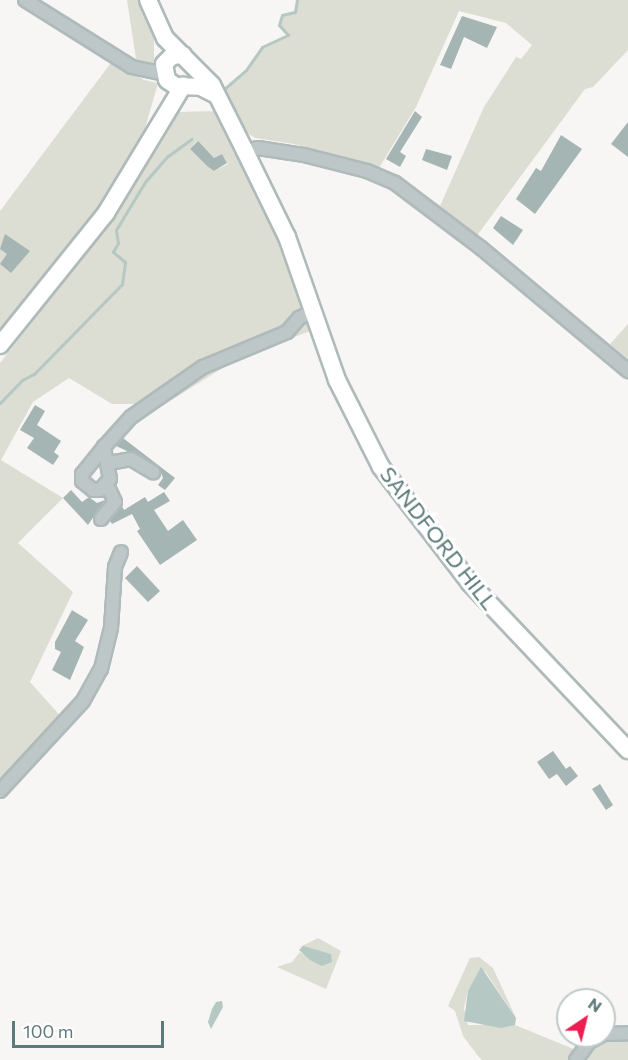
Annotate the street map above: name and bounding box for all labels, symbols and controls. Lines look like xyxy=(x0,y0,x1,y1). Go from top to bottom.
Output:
street label: SANDFORD HILL xyxy=(375,461,503,615)
north arrow xyxy=(556,988,616,1048)
text: N xyxy=(585,993,606,1016)
scale bar xyxy=(15,1009,166,1047)
text: 100 m xyxy=(23,1020,73,1042)

